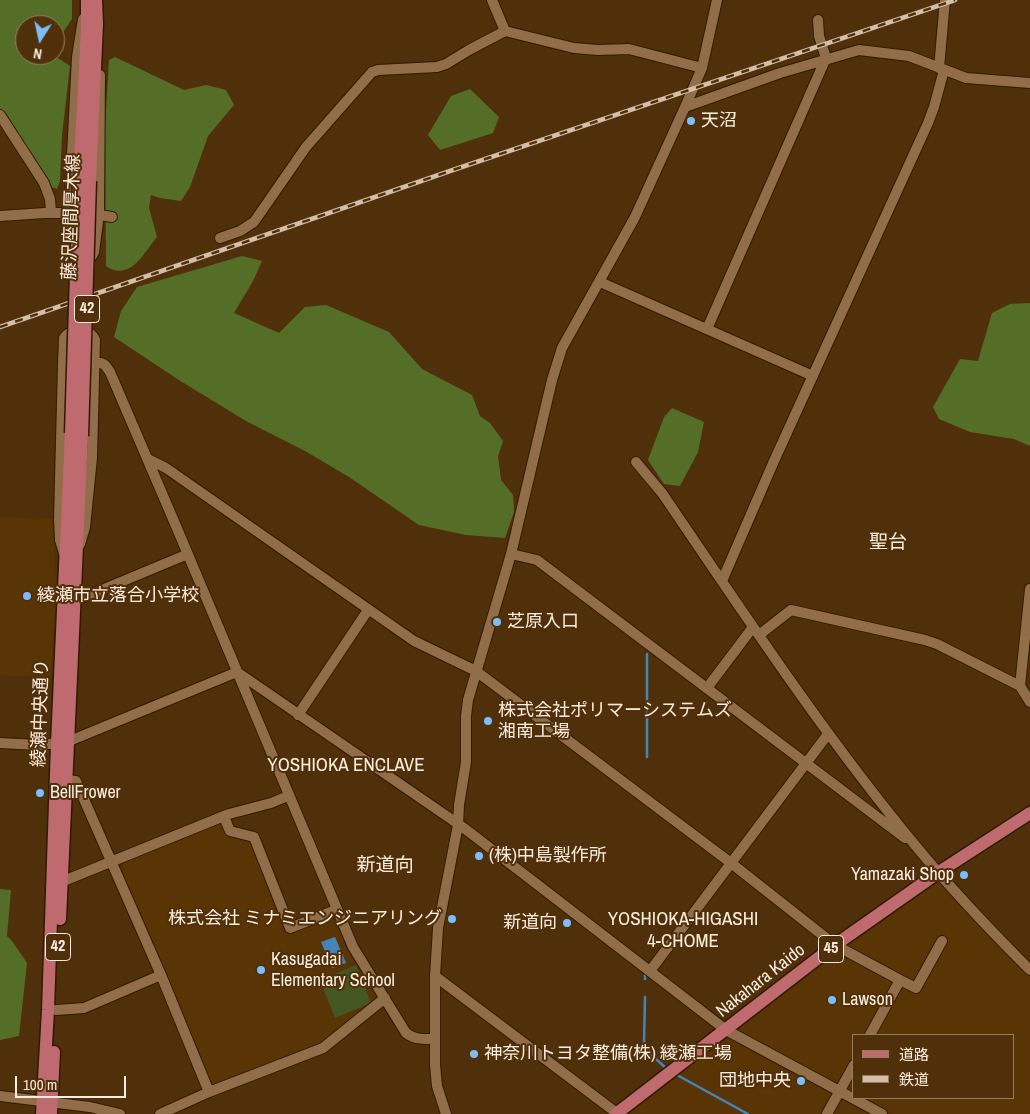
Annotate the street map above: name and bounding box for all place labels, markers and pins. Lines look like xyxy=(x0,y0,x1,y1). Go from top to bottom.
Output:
place label: 天沼 xyxy=(701,110,737,132)
marker: 天沼 xyxy=(685,115,697,127)
place label: 綾瀬市立落合小学校 xyxy=(37,585,199,607)
marker: 綾瀬市立落合小学校 xyxy=(21,590,33,602)
place label: 芝原入口 xyxy=(507,611,579,633)
marker: 芝原入口 xyxy=(491,616,503,628)
place label: 株式会社ポリマーシステムズ 湘南工場 xyxy=(498,700,732,742)
marker: 株式会社ポリマーシステムズ 湘南工場 xyxy=(482,715,494,727)
place label: BellFrower xyxy=(50,782,121,804)
marker: BellFrower xyxy=(34,787,46,799)
place label: (株)中島製作所 xyxy=(489,845,607,867)
marker: (株)中島製作所 xyxy=(473,850,485,862)
place label: Yamazaki Shop xyxy=(851,864,954,886)
marker: Yamazaki Shop xyxy=(958,869,970,881)
place label: 株式会社 ミナミエンジニアリング xyxy=(168,908,442,930)
place label: 新道向 xyxy=(503,912,557,934)
marker: 株式会社 ミナミエンジニアリング xyxy=(446,913,458,925)
marker: 新道向 xyxy=(561,917,573,929)
place label: Kasugadai Elementary School xyxy=(271,949,395,992)
marker: Kasugadai Elementary School xyxy=(255,964,267,976)
place label: Lawson xyxy=(842,989,893,1011)
marker: Lawson xyxy=(826,994,838,1006)
place label: 神奈川トヨタ整備(株) 綾瀬工場 xyxy=(484,1043,732,1065)
marker: 神奈川トヨタ整備(株) 綾瀬工場 xyxy=(468,1048,480,1060)
place label: 団地中央 xyxy=(719,1070,791,1092)
marker: 団地中央 xyxy=(795,1075,807,1087)

